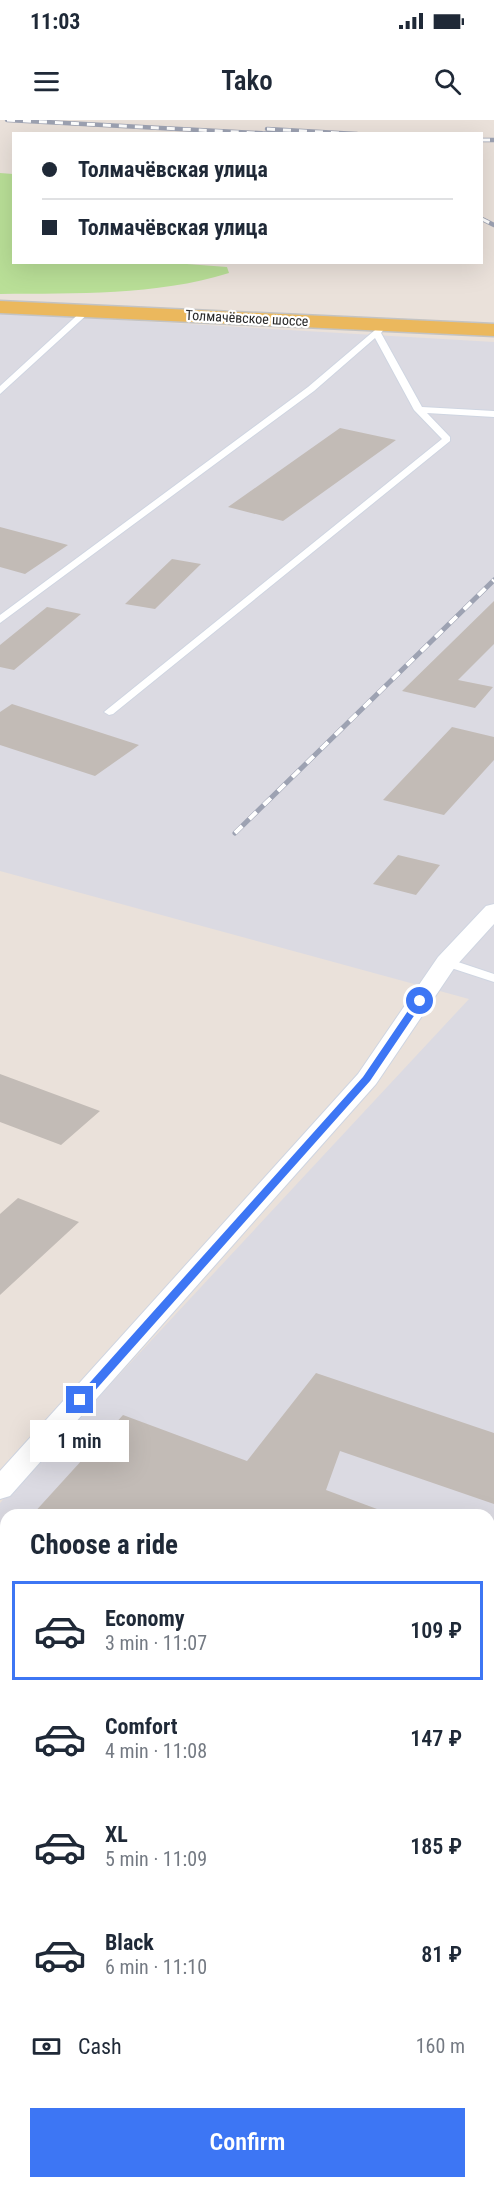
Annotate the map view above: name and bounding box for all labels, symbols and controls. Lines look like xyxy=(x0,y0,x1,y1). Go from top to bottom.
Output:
text: 11:03 xyxy=(30,9,81,34)
icon: menu xyxy=(30,65,63,98)
text: Tako xyxy=(221,65,273,97)
icon: search xyxy=(431,65,464,98)
text: Толмачёвская улица xyxy=(78,157,268,182)
text: Толмачёвская улица xyxy=(78,215,268,240)
street label: Толмачёвское шоссе xyxy=(185,307,309,329)
route start xyxy=(406,987,433,1014)
route end xyxy=(66,1386,93,1413)
callout: 1 min xyxy=(31,1421,130,1463)
text: 1 min xyxy=(57,1429,102,1453)
text: Choose a ride xyxy=(30,1529,178,1561)
icon: car xyxy=(33,1604,87,1658)
text: Economy xyxy=(105,1606,185,1631)
text: 109 ₽ xyxy=(410,1618,462,1643)
text: 3 min · 11:07 xyxy=(105,1631,207,1655)
icon: car xyxy=(33,1712,87,1766)
text: Comfort xyxy=(105,1714,178,1739)
text: 147 ₽ xyxy=(410,1726,462,1751)
text: 4 min · 11:08 xyxy=(105,1739,207,1763)
icon: car xyxy=(33,1820,87,1874)
text: XL xyxy=(105,1822,128,1847)
text: 185 ₽ xyxy=(410,1834,462,1859)
text: 5 min · 11:09 xyxy=(105,1847,207,1871)
icon: car xyxy=(33,1928,87,1982)
text: Black xyxy=(105,1930,154,1955)
text: 81 ₽ xyxy=(421,1942,462,1967)
text: 6 min · 11:10 xyxy=(105,1955,207,1979)
icon: cash xyxy=(30,2030,63,2063)
text: Cash xyxy=(78,2034,122,2059)
text: 160 m xyxy=(416,2034,465,2058)
button: Confirm xyxy=(30,2108,465,2177)

